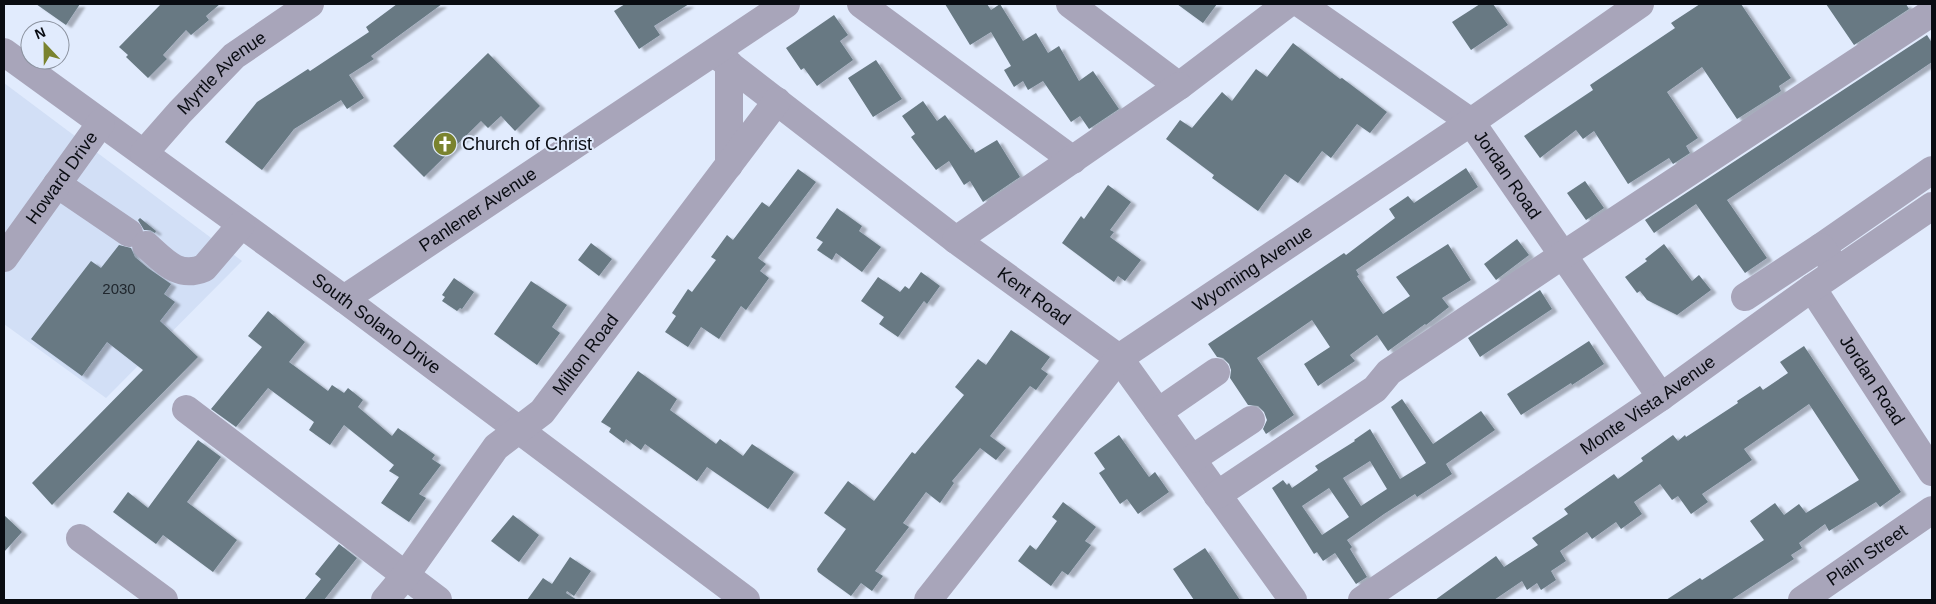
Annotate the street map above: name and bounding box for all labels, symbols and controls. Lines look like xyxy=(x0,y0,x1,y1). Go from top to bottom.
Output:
north arrow xyxy=(20,20,70,70)
text: N xyxy=(32,24,48,42)
street label: Myrtle Avenue xyxy=(173,27,270,119)
street label: Howard Drive xyxy=(22,127,102,228)
street label: Jordan Road xyxy=(1470,127,1545,223)
church icon: Church of Christ xyxy=(432,131,458,157)
place label: Church of Christ xyxy=(462,134,592,154)
street label: Panlener Avenue xyxy=(415,163,540,256)
street label: Wyoming Avenue xyxy=(1189,221,1316,316)
street label: Kent Road xyxy=(994,263,1074,329)
street label: South Solano Drive xyxy=(308,269,445,378)
house number: 2030 xyxy=(102,280,136,297)
street label: Milton Road xyxy=(549,310,622,399)
street label: Jordan Road xyxy=(1836,331,1909,429)
street label: Monte Vista Avenue xyxy=(1577,351,1719,459)
street label: Plain Street xyxy=(1823,520,1911,590)

